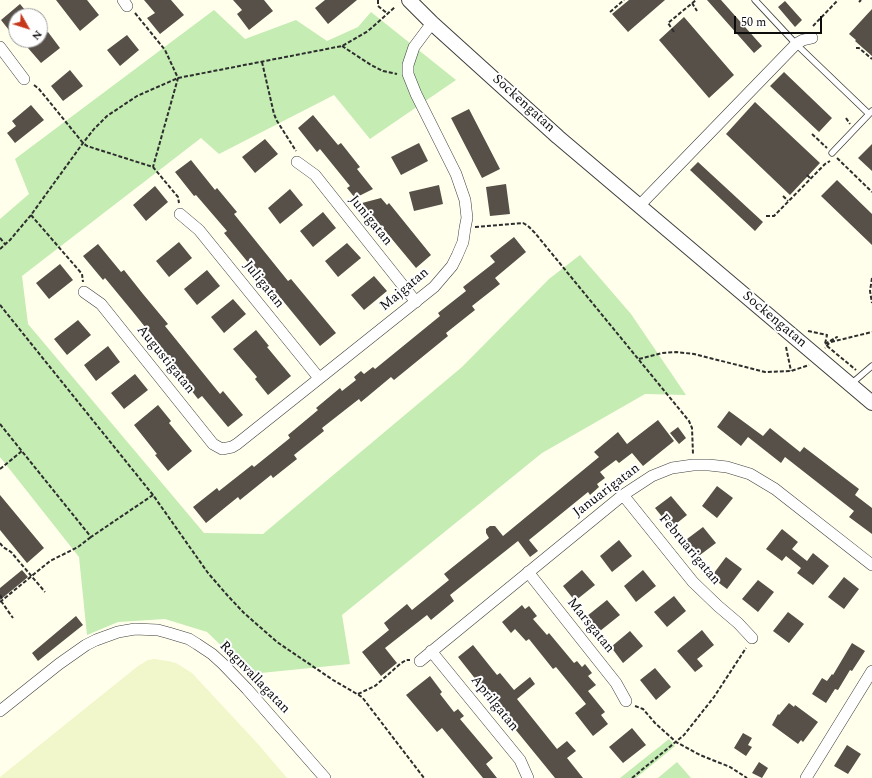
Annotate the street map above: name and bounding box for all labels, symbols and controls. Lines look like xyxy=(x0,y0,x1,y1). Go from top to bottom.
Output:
north arrow xyxy=(8,8,48,48)
scale bar xyxy=(736,8,824,34)
text: 50 m xyxy=(741,13,766,32)
text: N xyxy=(28,26,46,44)
street label: Sockengatan xyxy=(488,71,558,137)
street label: Junigatan xyxy=(345,192,395,250)
street label: Juligatan xyxy=(239,258,287,312)
street label: Majgatan xyxy=(377,265,433,315)
street label: Sockengatan xyxy=(738,288,810,352)
street label: Augustigatan xyxy=(132,322,198,398)
street label: Januarigatan xyxy=(570,461,644,521)
street label: Februarigatan xyxy=(655,511,723,589)
street label: Marsgatan xyxy=(563,595,617,657)
street label: Ragnvallagatan xyxy=(215,638,293,718)
street label: Aprilgatan xyxy=(466,673,522,735)

